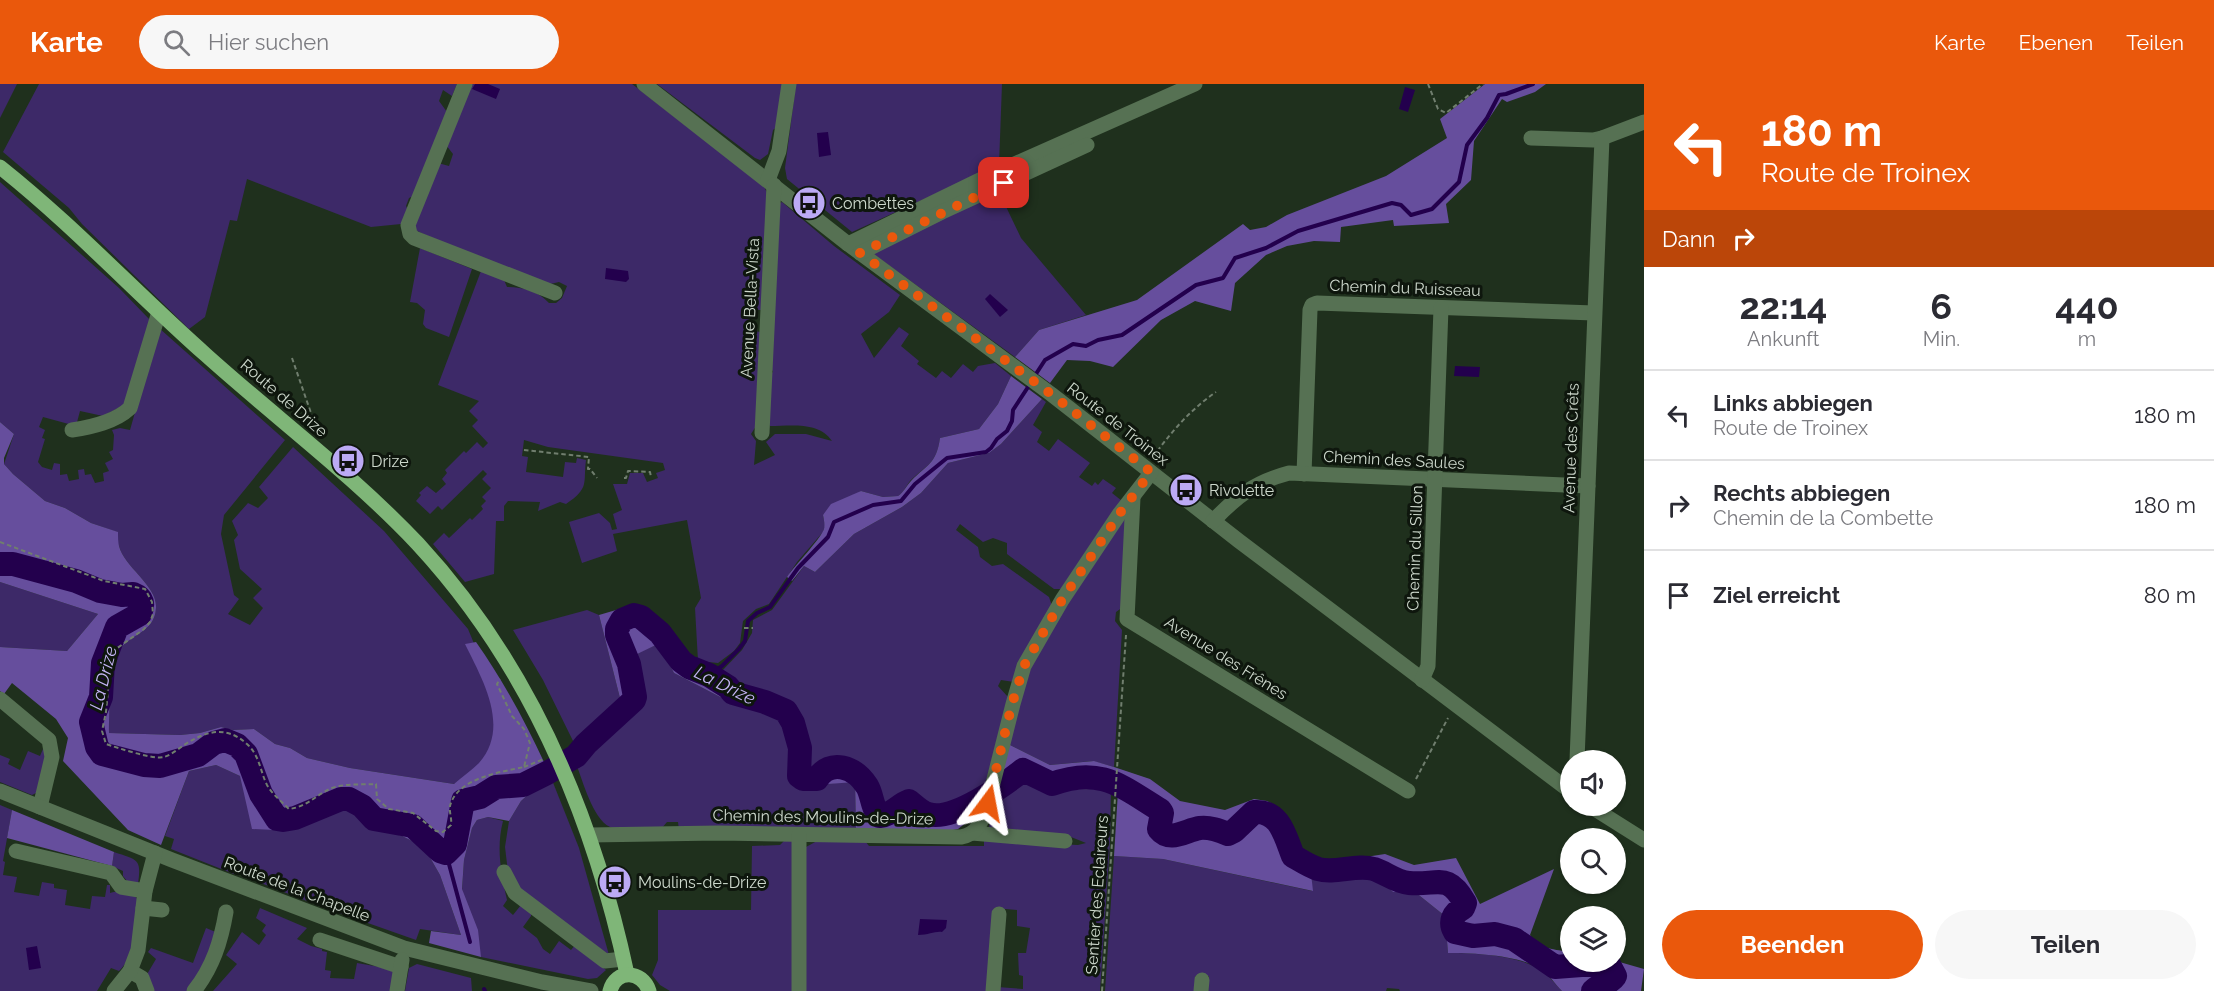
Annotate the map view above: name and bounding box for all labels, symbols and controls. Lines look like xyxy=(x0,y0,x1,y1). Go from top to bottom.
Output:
search box xyxy=(139,15,559,69)
text: Karte xyxy=(30,26,103,59)
icon: search xyxy=(160,26,193,59)
text: Hier suchen xyxy=(208,29,329,55)
text: Karte xyxy=(1934,30,1985,55)
text: Ebenen xyxy=(2018,30,2093,55)
text: Teilen xyxy=(2126,30,2184,55)
text: 180 m xyxy=(1761,107,1882,156)
icon: left xyxy=(1662,108,1740,186)
pin xyxy=(978,157,1029,208)
text: Route de Troinex xyxy=(1761,157,1970,188)
icon: arrive xyxy=(987,166,1020,199)
bus stop icon: Combettes xyxy=(791,185,827,221)
place label: Combettes xyxy=(832,194,914,213)
icon: right xyxy=(1727,222,1760,255)
text: Dann xyxy=(1662,226,1715,252)
street label: Avenue Bella-Vista xyxy=(737,238,763,378)
street label: Chemin du Ruisseau xyxy=(1329,276,1481,300)
text: 22:14 xyxy=(1739,285,1827,327)
text: 6 xyxy=(1930,285,1952,327)
text: 440 xyxy=(2055,285,2119,327)
text: Ankunft xyxy=(1747,327,1820,351)
text: Min. xyxy=(1923,327,1960,351)
text: m xyxy=(2078,327,2096,351)
street label: Route de Drize xyxy=(237,355,331,441)
street label: Route de Troinex xyxy=(1063,378,1173,470)
street label: Avenue des Crêts xyxy=(1559,382,1583,513)
text: Links abbiegen xyxy=(1713,390,1873,416)
icon: left xyxy=(1662,399,1695,432)
text: 180 m xyxy=(2134,402,2196,428)
text: Route de Troinex xyxy=(1713,416,1868,440)
bus stop icon: Drize xyxy=(330,443,366,479)
street label: Chemin des Saules xyxy=(1323,447,1466,473)
place label: Drize xyxy=(371,452,409,471)
bus stop icon: Rivolette xyxy=(1168,472,1204,508)
text: Rechts abbiegen xyxy=(1713,480,1890,506)
place label: Rivolette xyxy=(1209,481,1274,500)
street label: Chemin du Sillon xyxy=(1403,485,1427,611)
icon: right xyxy=(1662,489,1695,522)
text: 180 m xyxy=(2134,492,2196,518)
text: Chemin de la Combette xyxy=(1713,506,1933,530)
icon: arrive xyxy=(1662,579,1695,612)
text: Ziel erreicht xyxy=(1713,582,1840,608)
text: 80 m xyxy=(2144,582,2196,608)
street label: Avenue des Frênes xyxy=(1161,612,1291,704)
water label: La Drize xyxy=(85,643,121,712)
water label: La Drize xyxy=(691,661,759,709)
map controls xyxy=(1560,750,1626,972)
button: sound xyxy=(1560,750,1626,816)
position arrow xyxy=(956,771,1020,835)
street label: Chemin des Moulins-de-Drize xyxy=(712,806,934,828)
street label: Sentier des Eclaireurs xyxy=(1082,815,1112,975)
button: search xyxy=(1560,828,1626,894)
street label: Route de la Chapelle xyxy=(221,852,373,926)
bus stop icon: Moulins-de-Drize xyxy=(597,864,633,900)
place label: Moulins-de-Drize xyxy=(638,873,766,892)
button: layers xyxy=(1560,906,1626,972)
button: Beenden xyxy=(1662,910,1923,979)
button: Teilen xyxy=(1935,910,2196,979)

